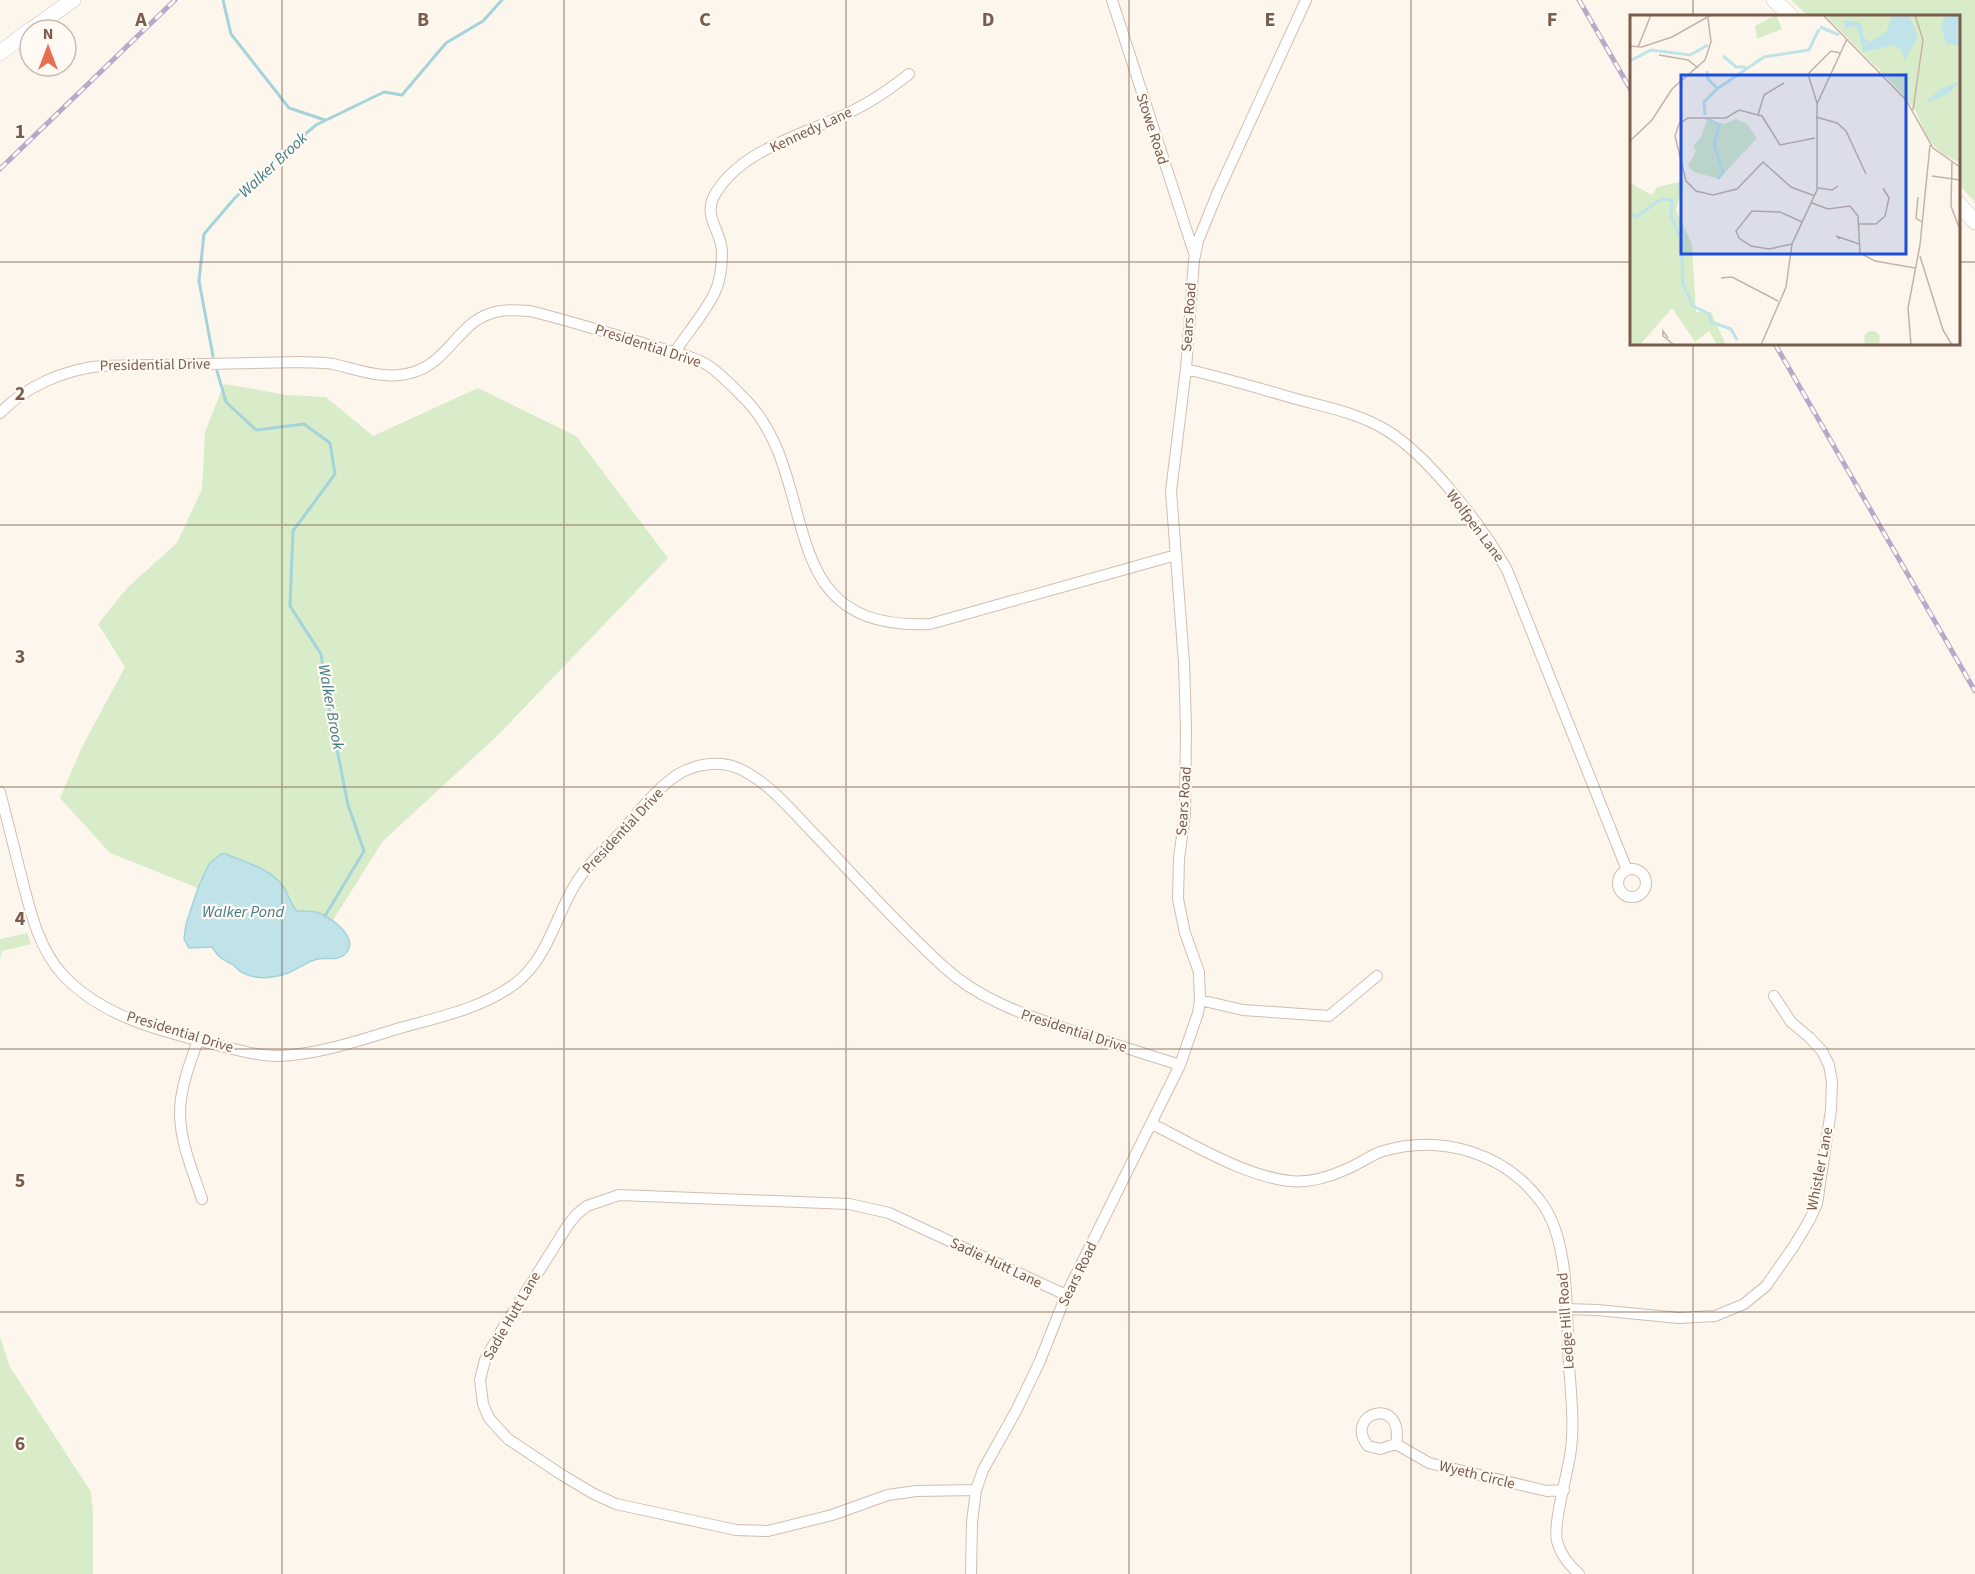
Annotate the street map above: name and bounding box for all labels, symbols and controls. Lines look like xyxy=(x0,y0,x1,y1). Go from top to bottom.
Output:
text: A xyxy=(134,6,147,34)
text: B xyxy=(417,6,429,34)
text: C xyxy=(699,6,711,34)
text: D xyxy=(982,6,994,34)
text: E xyxy=(1265,6,1275,34)
text: F xyxy=(1547,6,1557,34)
inset map xyxy=(1630,15,1960,345)
north arrow xyxy=(18,18,78,78)
text: N xyxy=(43,23,53,45)
street label: Stowe Road xyxy=(1131,91,1173,167)
street label: Kennedy Lane xyxy=(766,102,856,158)
text: 1 xyxy=(15,118,25,146)
water label: Walker Brook xyxy=(234,127,312,203)
street label: Sears Road xyxy=(1176,282,1202,352)
street label: Presidential Drive xyxy=(592,319,704,373)
street label: Presidential Drive xyxy=(100,354,210,376)
text: 2 xyxy=(15,380,25,408)
street label: Wolfpen Lane xyxy=(1441,486,1509,566)
text: 3 xyxy=(15,643,25,671)
water label: Walker Brook xyxy=(313,662,349,752)
street label: Sears Road xyxy=(1171,766,1197,836)
street label: Presidential Drive xyxy=(578,783,668,879)
water label: Walker Pond xyxy=(202,901,284,923)
text: 4 xyxy=(15,905,26,933)
street label: Presidential Drive xyxy=(1018,1004,1130,1058)
street label: Presidential Drive xyxy=(124,1006,236,1058)
street label: Whistler Lane xyxy=(1802,1125,1838,1213)
text: 5 xyxy=(15,1167,25,1195)
street label: Sadie Hutt Lane xyxy=(947,1232,1045,1294)
street label: Sears Road xyxy=(1053,1238,1103,1310)
street label: Sadie Hutt Lane xyxy=(478,1268,546,1364)
street label: Ledge Hill Road xyxy=(1552,1272,1580,1370)
text: 6 xyxy=(15,1430,25,1458)
street label: Wyeth Circle xyxy=(1437,1455,1517,1495)

